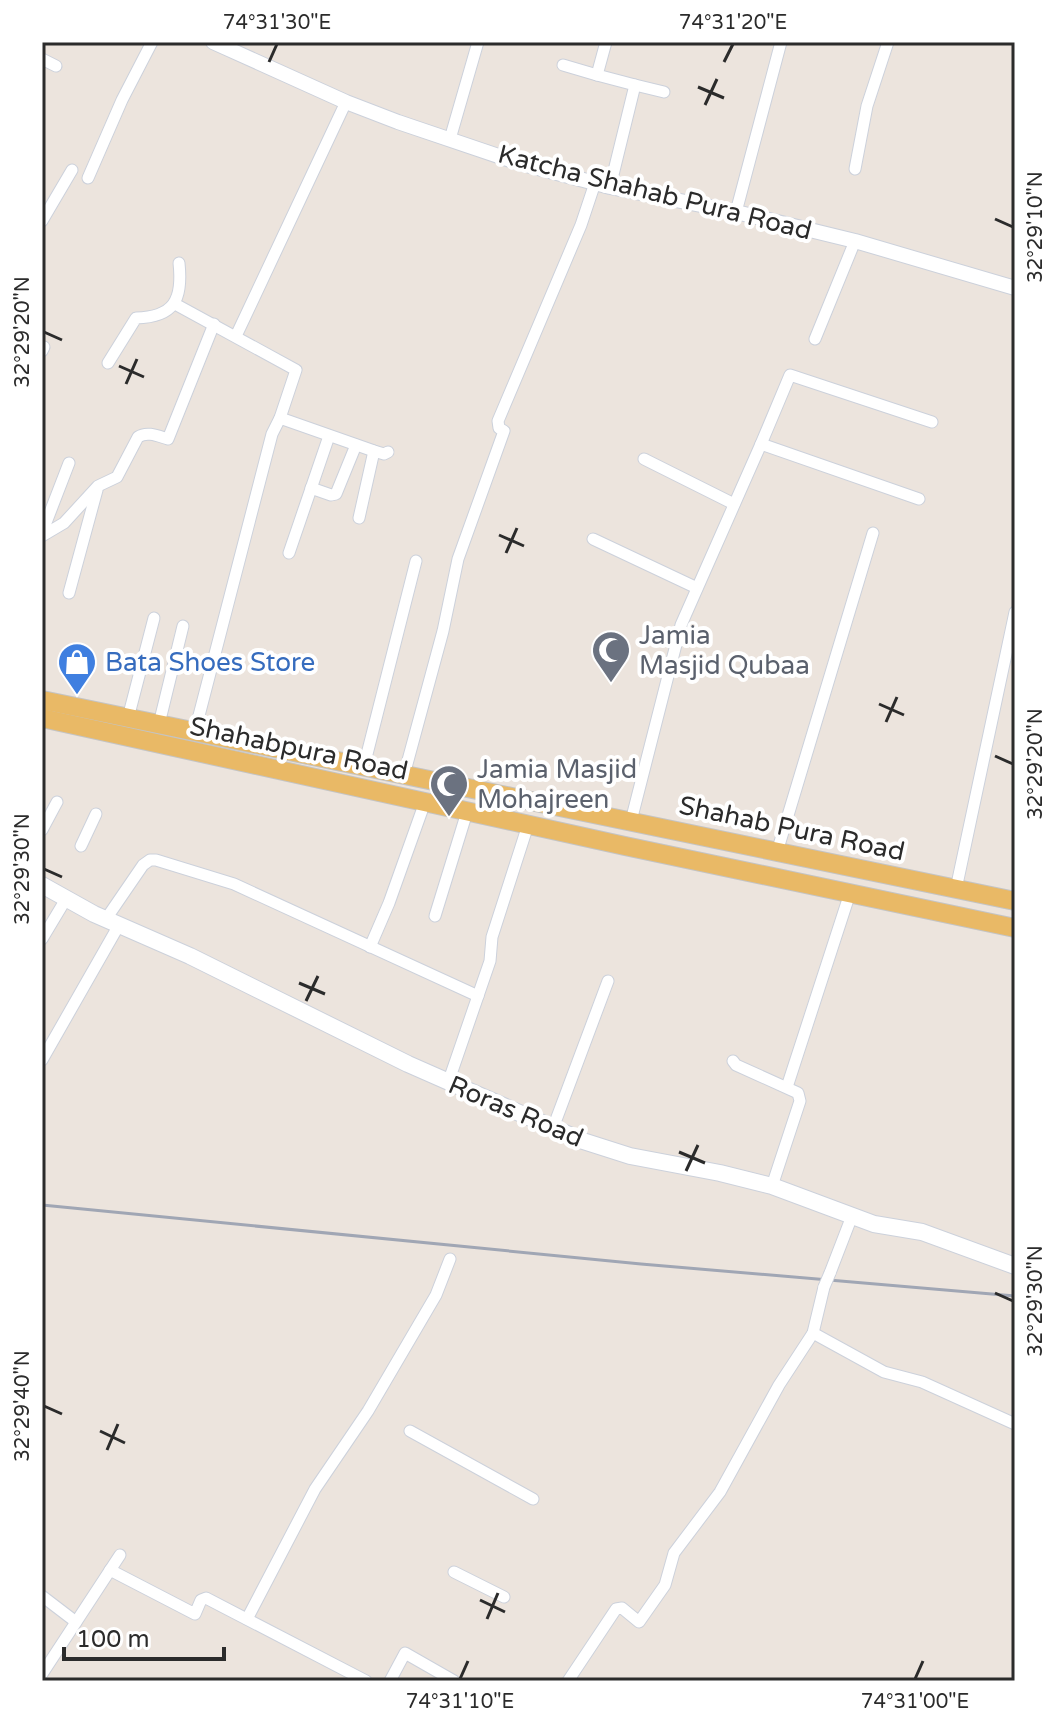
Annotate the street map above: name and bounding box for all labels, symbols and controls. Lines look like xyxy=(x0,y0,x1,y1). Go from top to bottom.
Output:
text: 74°31'30"E xyxy=(223,11,331,35)
text: 74°31'20"E xyxy=(679,11,787,35)
street label: Katcha Shahab Pura Road xyxy=(495,138,815,246)
text: 32°29'10"N xyxy=(1024,171,1048,283)
text: 32°29'20"N xyxy=(11,276,35,388)
place label: Jamia Masjid Qubaa xyxy=(639,620,810,681)
mosque icon: Jamia Masjid Qubaa xyxy=(590,629,632,684)
shop icon: Bata Shoes Store xyxy=(56,641,98,696)
place label: Bata Shoes Store xyxy=(105,647,315,678)
text: 32°29'20"N xyxy=(1024,708,1048,820)
street label: Shahabpura Road xyxy=(187,710,411,787)
place label: Jamia Masjid Mohajreen xyxy=(477,754,637,815)
mosque icon: Jamia Masjid Mohajreen xyxy=(428,763,470,818)
street label: Shahab Pura Road xyxy=(676,789,907,868)
text: 32°29'30"N xyxy=(11,813,35,925)
street label: Roras Road xyxy=(444,1069,588,1154)
text: 32°29'30"N xyxy=(1024,1245,1048,1357)
text: 32°29'40"N xyxy=(11,1350,35,1462)
scale bar xyxy=(64,1611,224,1661)
text: 100 m xyxy=(76,1625,150,1654)
text: 74°31'10"E xyxy=(406,1690,514,1714)
text: 74°31'00"E xyxy=(861,1690,969,1714)

